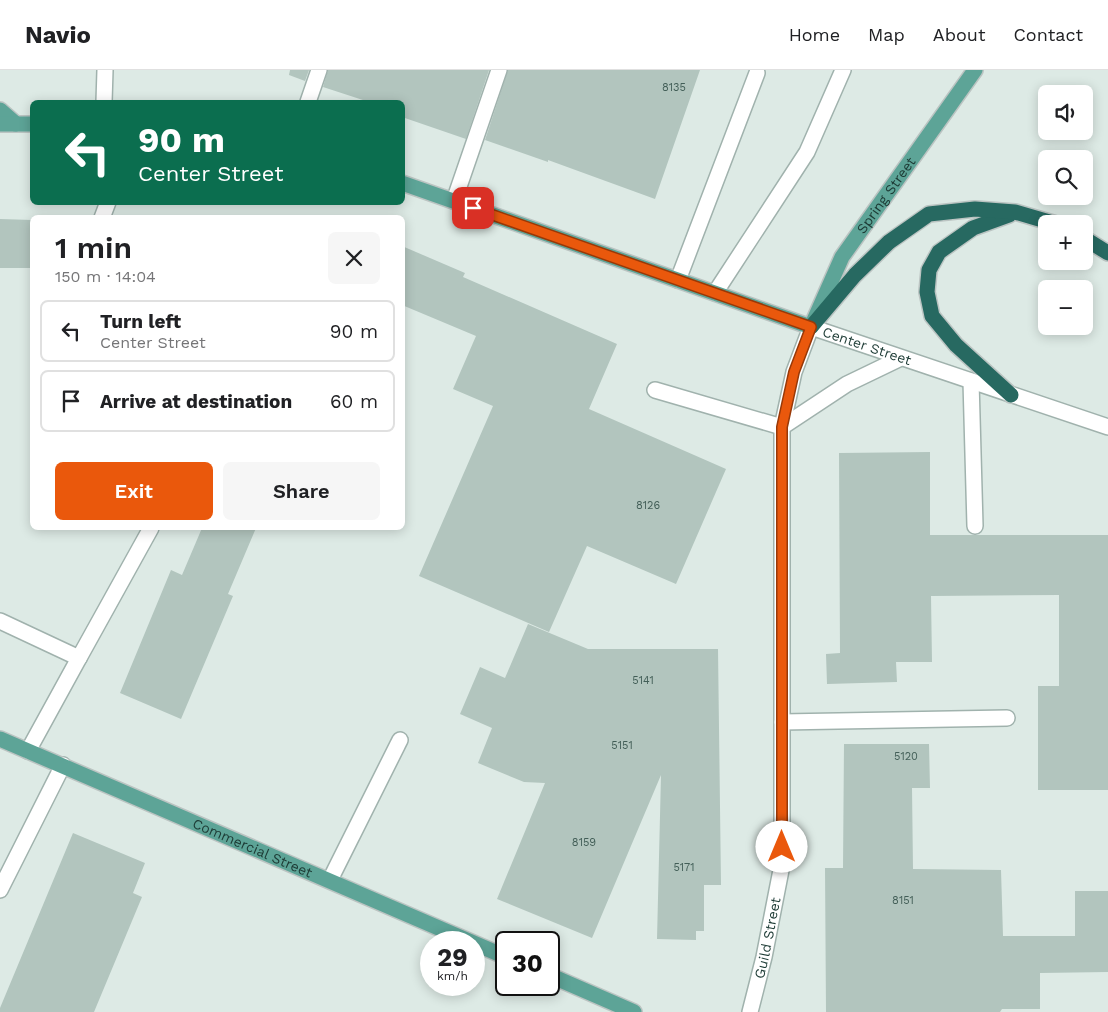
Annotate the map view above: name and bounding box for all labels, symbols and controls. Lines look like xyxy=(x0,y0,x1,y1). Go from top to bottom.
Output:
text: Navio xyxy=(25,21,91,49)
text: Home xyxy=(789,24,840,45)
text: Map xyxy=(868,24,905,45)
text: About xyxy=(933,24,985,45)
text: Contact xyxy=(1013,24,1083,45)
house number: 8135 xyxy=(662,81,686,94)
map controls xyxy=(1038,85,1093,335)
button: sound xyxy=(1038,85,1093,140)
text: 90 m xyxy=(138,119,225,161)
icon: left xyxy=(55,120,120,185)
button: search xyxy=(1038,150,1093,205)
street label: Spring Street xyxy=(853,154,919,237)
text: Center Street xyxy=(138,161,283,186)
pin xyxy=(452,187,494,229)
icon: arrive xyxy=(459,194,487,222)
button: + xyxy=(1038,215,1093,270)
text: 1 min xyxy=(55,230,132,265)
button: close xyxy=(328,232,380,284)
text: 150 m · 14:04 xyxy=(55,267,156,286)
button: − xyxy=(1038,280,1093,335)
text: Turn left xyxy=(100,310,181,333)
icon: left xyxy=(57,317,85,345)
text: 90 m xyxy=(330,320,378,343)
street label: Center Street xyxy=(821,324,914,368)
text: Center Street xyxy=(100,333,206,352)
icon: arrive xyxy=(57,387,85,415)
text: Arrive at destination xyxy=(100,390,292,413)
text: 60 m xyxy=(330,390,378,413)
button: Exit xyxy=(55,462,213,520)
button: Share xyxy=(223,462,380,520)
house number: 8126 xyxy=(636,499,660,512)
house number: 5141 xyxy=(632,674,654,687)
house number: 5151 xyxy=(611,739,633,752)
house number: 5120 xyxy=(894,750,918,763)
street label: Commercial Street xyxy=(190,815,315,881)
position arrow xyxy=(755,820,807,872)
house number: 8159 xyxy=(572,836,596,849)
house number: 5171 xyxy=(673,861,695,874)
house number: 8151 xyxy=(892,894,914,907)
street label: Guild Street xyxy=(751,896,783,980)
speed limit sign: 30 xyxy=(495,931,560,996)
text: 29 xyxy=(437,943,468,972)
text: km/h xyxy=(437,969,468,983)

